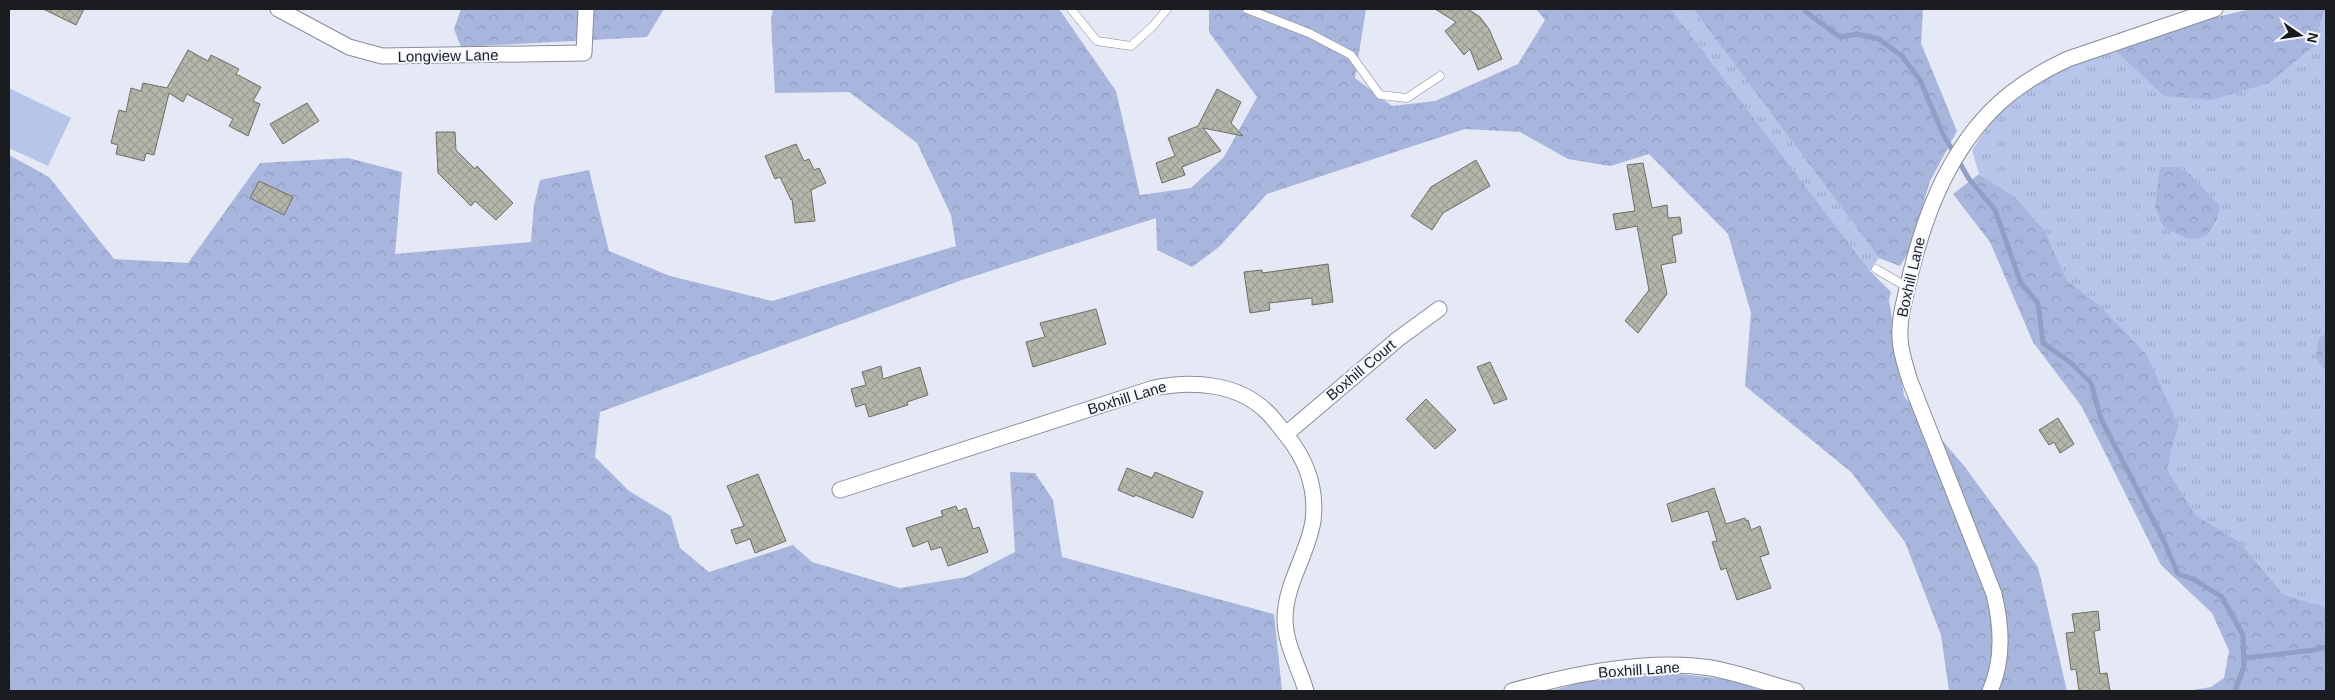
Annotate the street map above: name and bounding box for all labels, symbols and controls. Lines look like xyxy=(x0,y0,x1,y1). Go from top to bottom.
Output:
north arrow xyxy=(2275,10,2325,60)
text: N xyxy=(2304,31,2322,45)
street label: Longview Lane xyxy=(397,46,499,65)
street label: Boxhill Lane xyxy=(1893,235,1928,319)
street label: Boxhill Court xyxy=(1323,335,1399,403)
street label: Boxhill Lane xyxy=(1085,377,1168,418)
street label: Boxhill Lane xyxy=(1598,658,1680,681)

